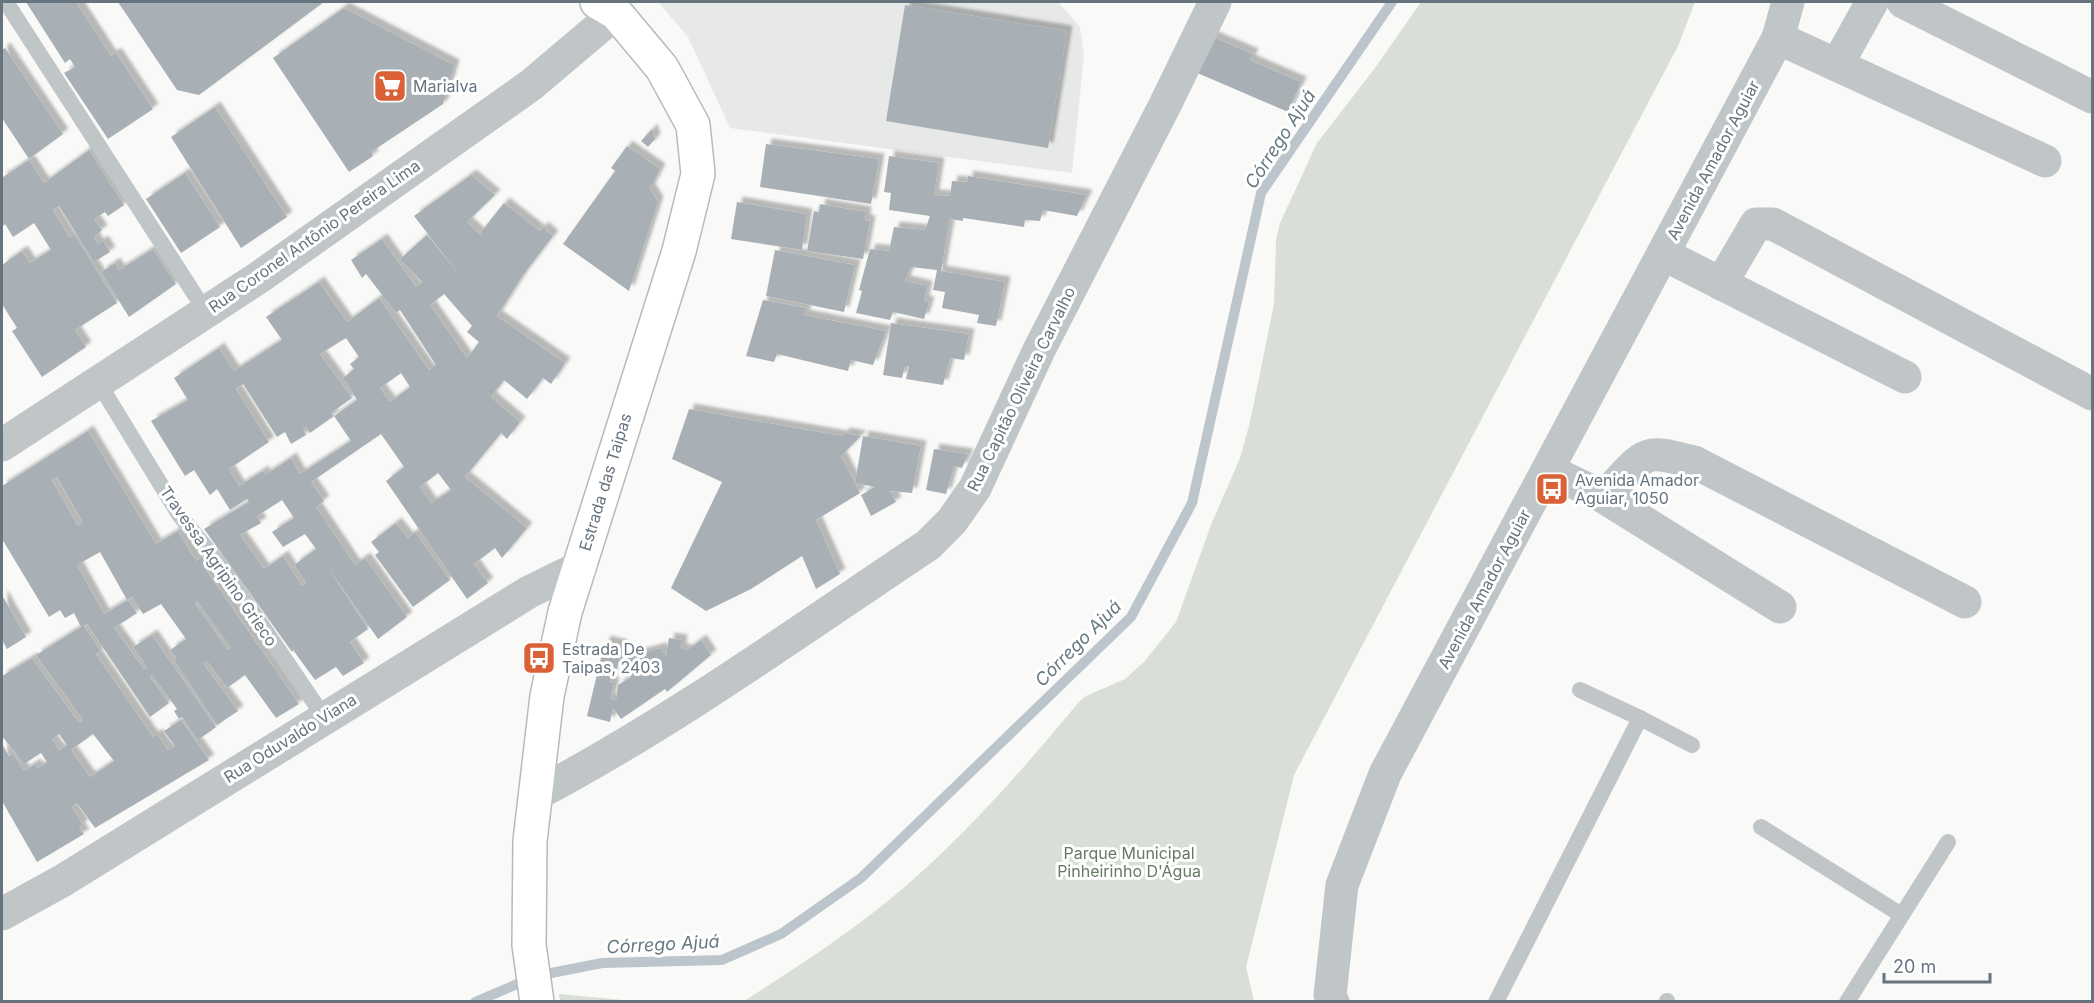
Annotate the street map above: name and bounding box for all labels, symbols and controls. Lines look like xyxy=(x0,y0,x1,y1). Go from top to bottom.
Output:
supermarket icon: Marialva xyxy=(372,68,408,104)
place label: Marialva xyxy=(413,76,477,96)
street label: Avenida Amador Aguiar xyxy=(1662,77,1764,243)
water label: Córrego Ajuá xyxy=(1240,86,1320,192)
street label: Rua Coronel Antônio Pereira Lima xyxy=(204,155,424,317)
street label: Rua Capitão Oliveira Carvalho xyxy=(963,283,1079,495)
street label: Estrada das Taipas xyxy=(575,411,635,553)
place label: Avenida Amador Aguiar, 1050 xyxy=(1575,470,1699,508)
bus stop icon: Avenida Amador Aguiar, 1050 xyxy=(1534,471,1570,507)
street label: Travessa Agripino Grieco xyxy=(156,482,282,650)
street label: Avenida Amador Aguiar xyxy=(1433,506,1535,672)
water label: Córrego Ajuá xyxy=(1031,596,1125,690)
place label: Estrada De Taipas, 2403 xyxy=(562,639,660,677)
bus stop icon: Estrada De Taipas, 2403 xyxy=(521,640,557,676)
street label: Rua Oduvaldo Viana xyxy=(220,689,360,787)
park label: Parque Municipal Pinheirinho D'Água xyxy=(1057,843,1201,881)
water label: Córrego Ajuá xyxy=(606,931,720,957)
scale bar xyxy=(1884,946,1990,984)
text: 20 m xyxy=(1893,956,1936,977)

